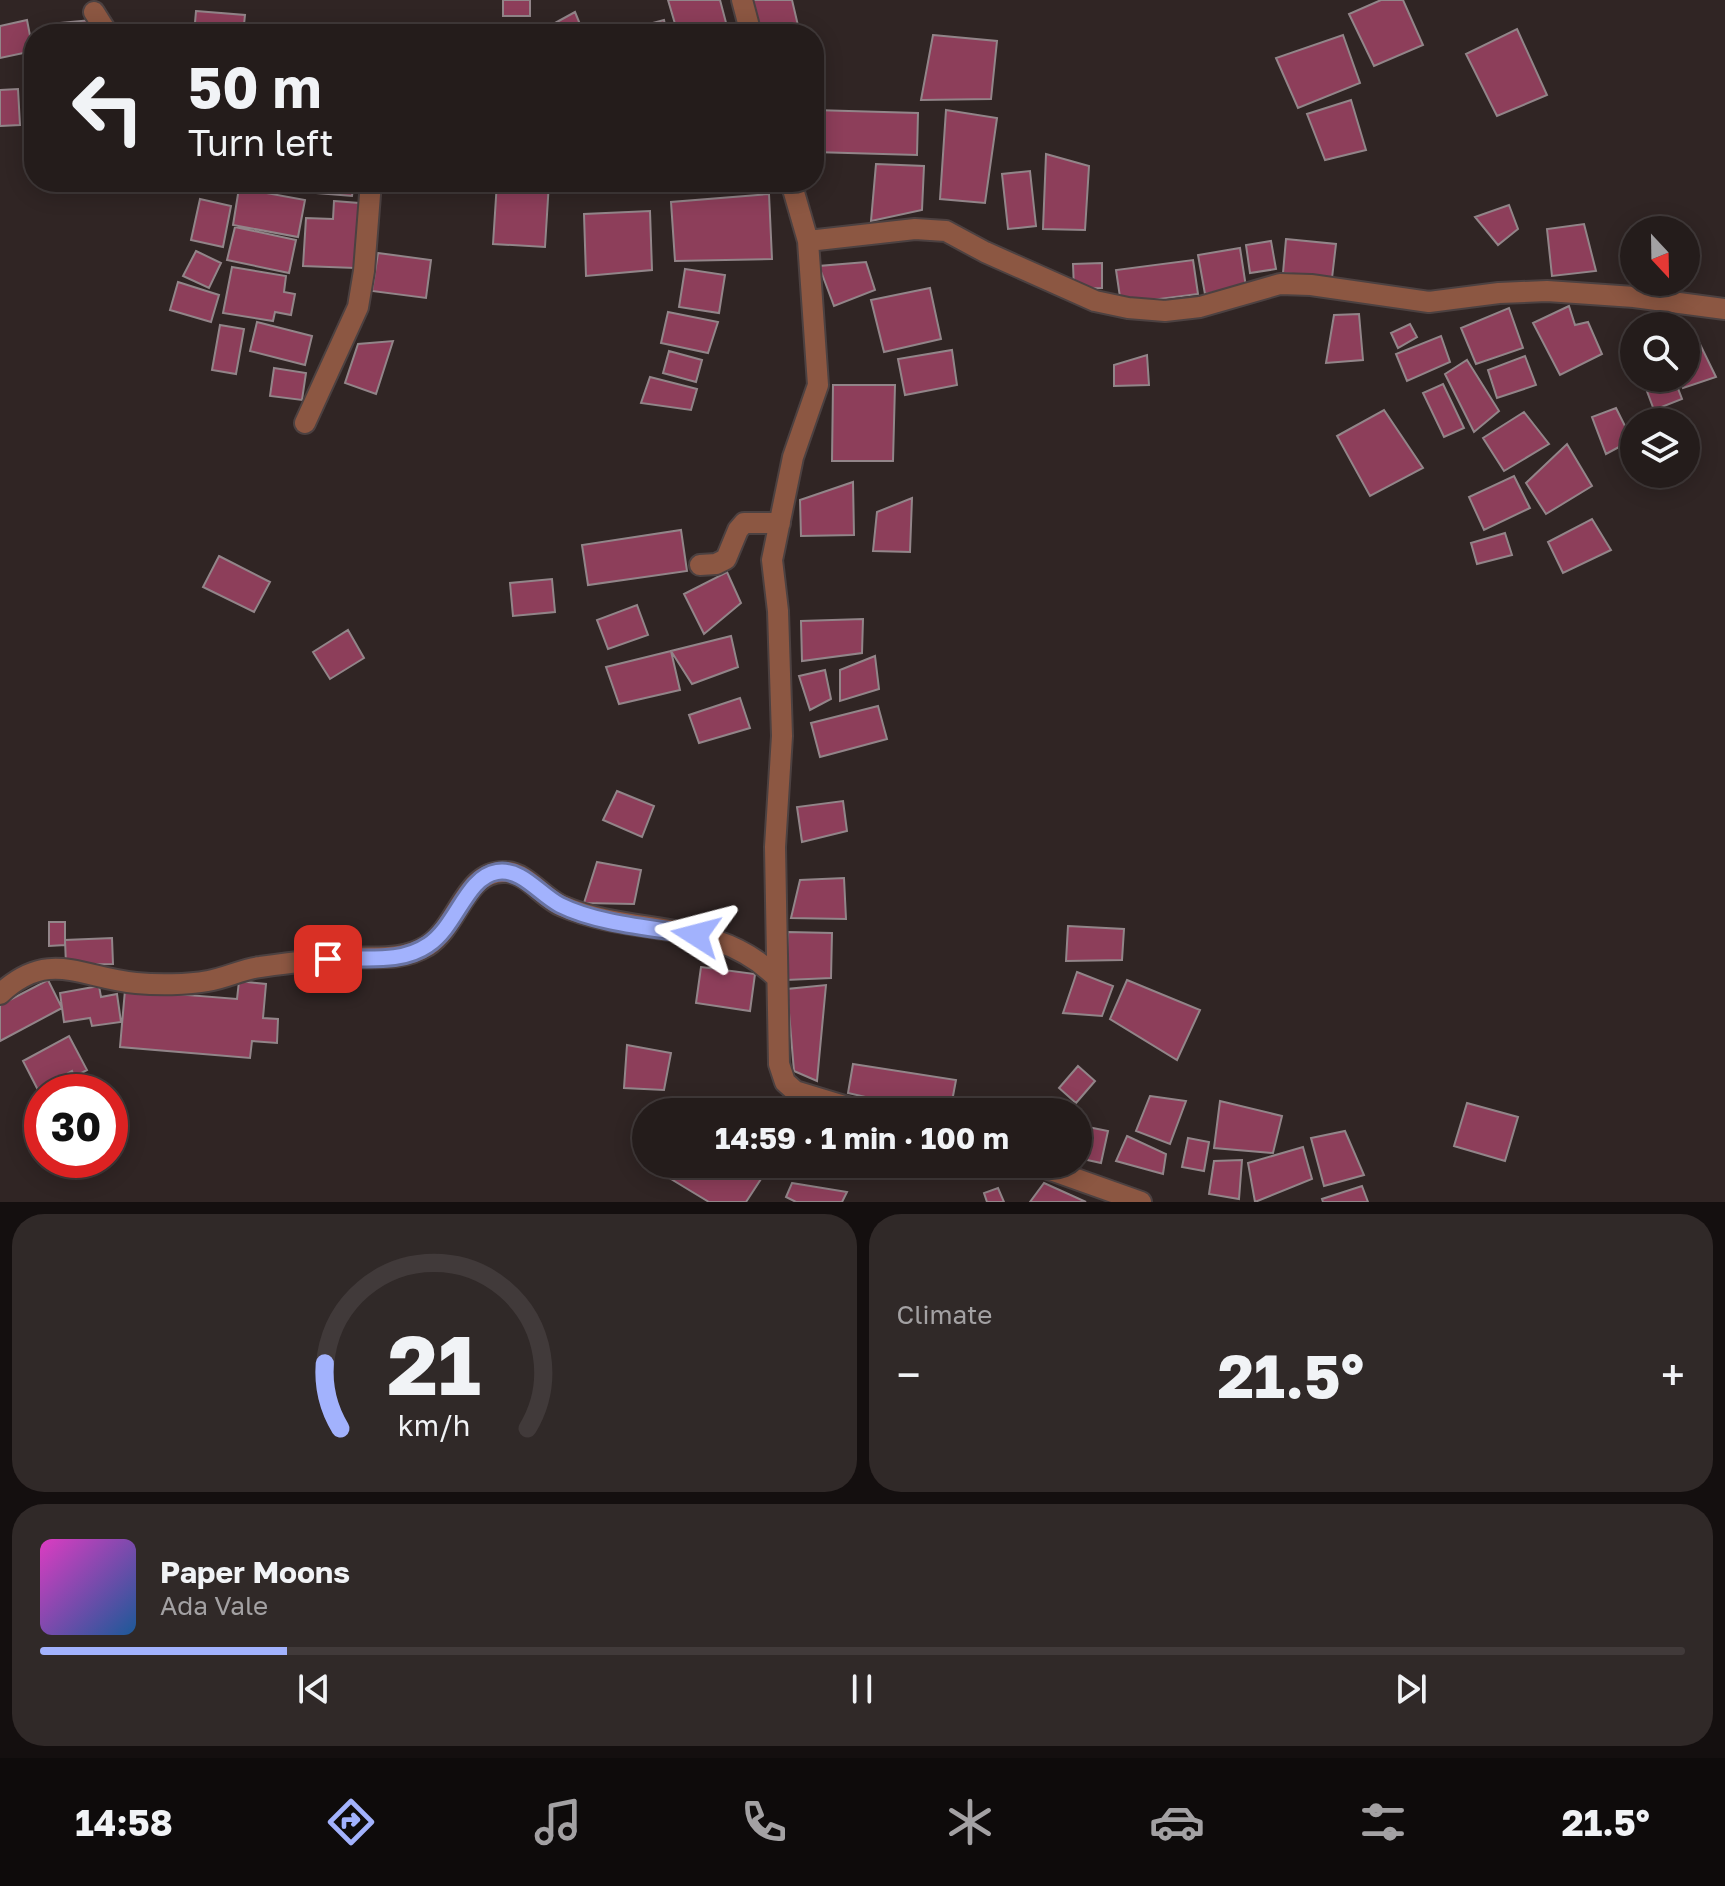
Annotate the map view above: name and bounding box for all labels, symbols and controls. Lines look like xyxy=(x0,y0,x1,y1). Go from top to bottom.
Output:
text: 50 m xyxy=(188,53,322,120)
icon: left xyxy=(56,56,160,160)
text: Turn left xyxy=(188,121,334,164)
north arrow xyxy=(1620,216,1700,296)
map controls xyxy=(1620,216,1700,488)
button: search xyxy=(1620,312,1700,392)
button: layers xyxy=(1620,408,1700,488)
position arrow xyxy=(654,893,738,977)
pin xyxy=(294,925,362,993)
icon: arrive xyxy=(306,937,350,981)
speed limit sign: 30 xyxy=(24,1074,128,1178)
text: 14:59 · 1 min · 100 m xyxy=(715,1120,1009,1156)
text: Climate xyxy=(897,1299,992,1330)
text: 21 xyxy=(387,1313,481,1413)
text: 21.5° xyxy=(1217,1339,1364,1411)
text: − xyxy=(897,1348,921,1401)
text: + xyxy=(1661,1348,1685,1401)
text: km/h xyxy=(398,1408,471,1442)
text: Paper Moons xyxy=(160,1554,350,1590)
text: Ada Vale xyxy=(160,1590,268,1621)
icon: previous xyxy=(292,1667,336,1711)
icon: pause xyxy=(840,1667,884,1711)
icon: next xyxy=(1389,1667,1433,1711)
icon: directions xyxy=(323,1794,379,1850)
icon: music xyxy=(530,1794,586,1850)
icon: phone xyxy=(736,1794,792,1850)
icon: climate xyxy=(942,1794,998,1850)
icon: car xyxy=(1149,1794,1205,1850)
icon: filters xyxy=(1355,1794,1411,1850)
text: 14:58 xyxy=(75,1801,173,1844)
text: 21.5° xyxy=(1562,1801,1650,1844)

